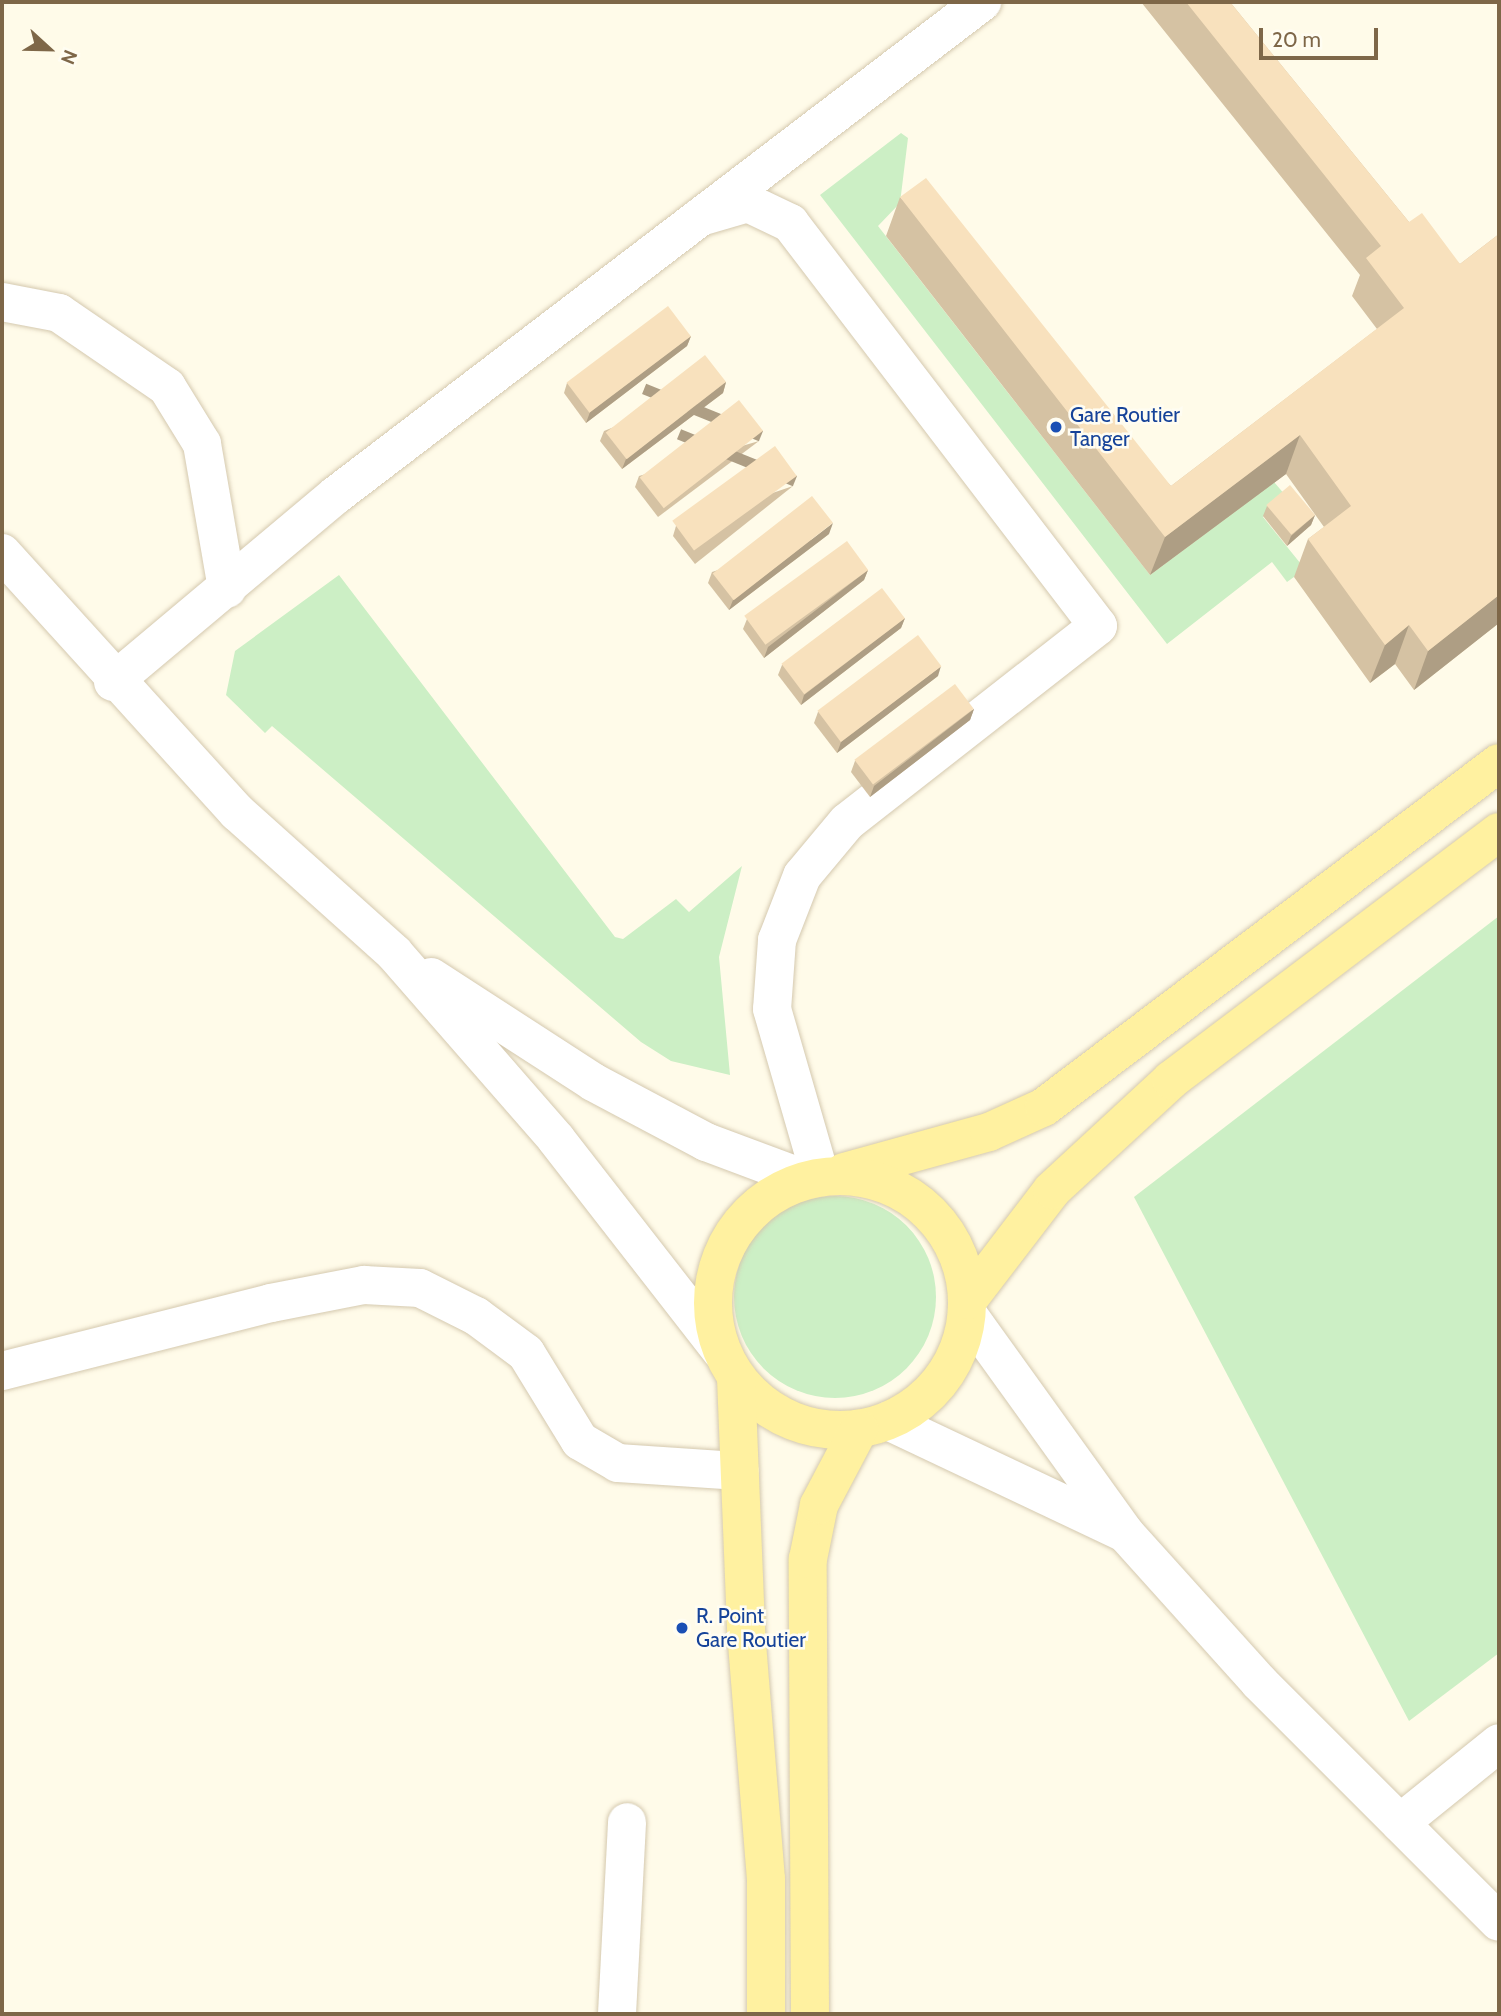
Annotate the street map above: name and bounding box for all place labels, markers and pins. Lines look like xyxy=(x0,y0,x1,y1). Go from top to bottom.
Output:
place label: Gare Routier Tanger xyxy=(1070,402,1180,452)
marker: Gare Routier Tanger xyxy=(1048,419,1064,435)
place label: R. Point Gare Routier xyxy=(696,1603,806,1653)
marker: R. Point Gare Routier xyxy=(674,1620,690,1636)

